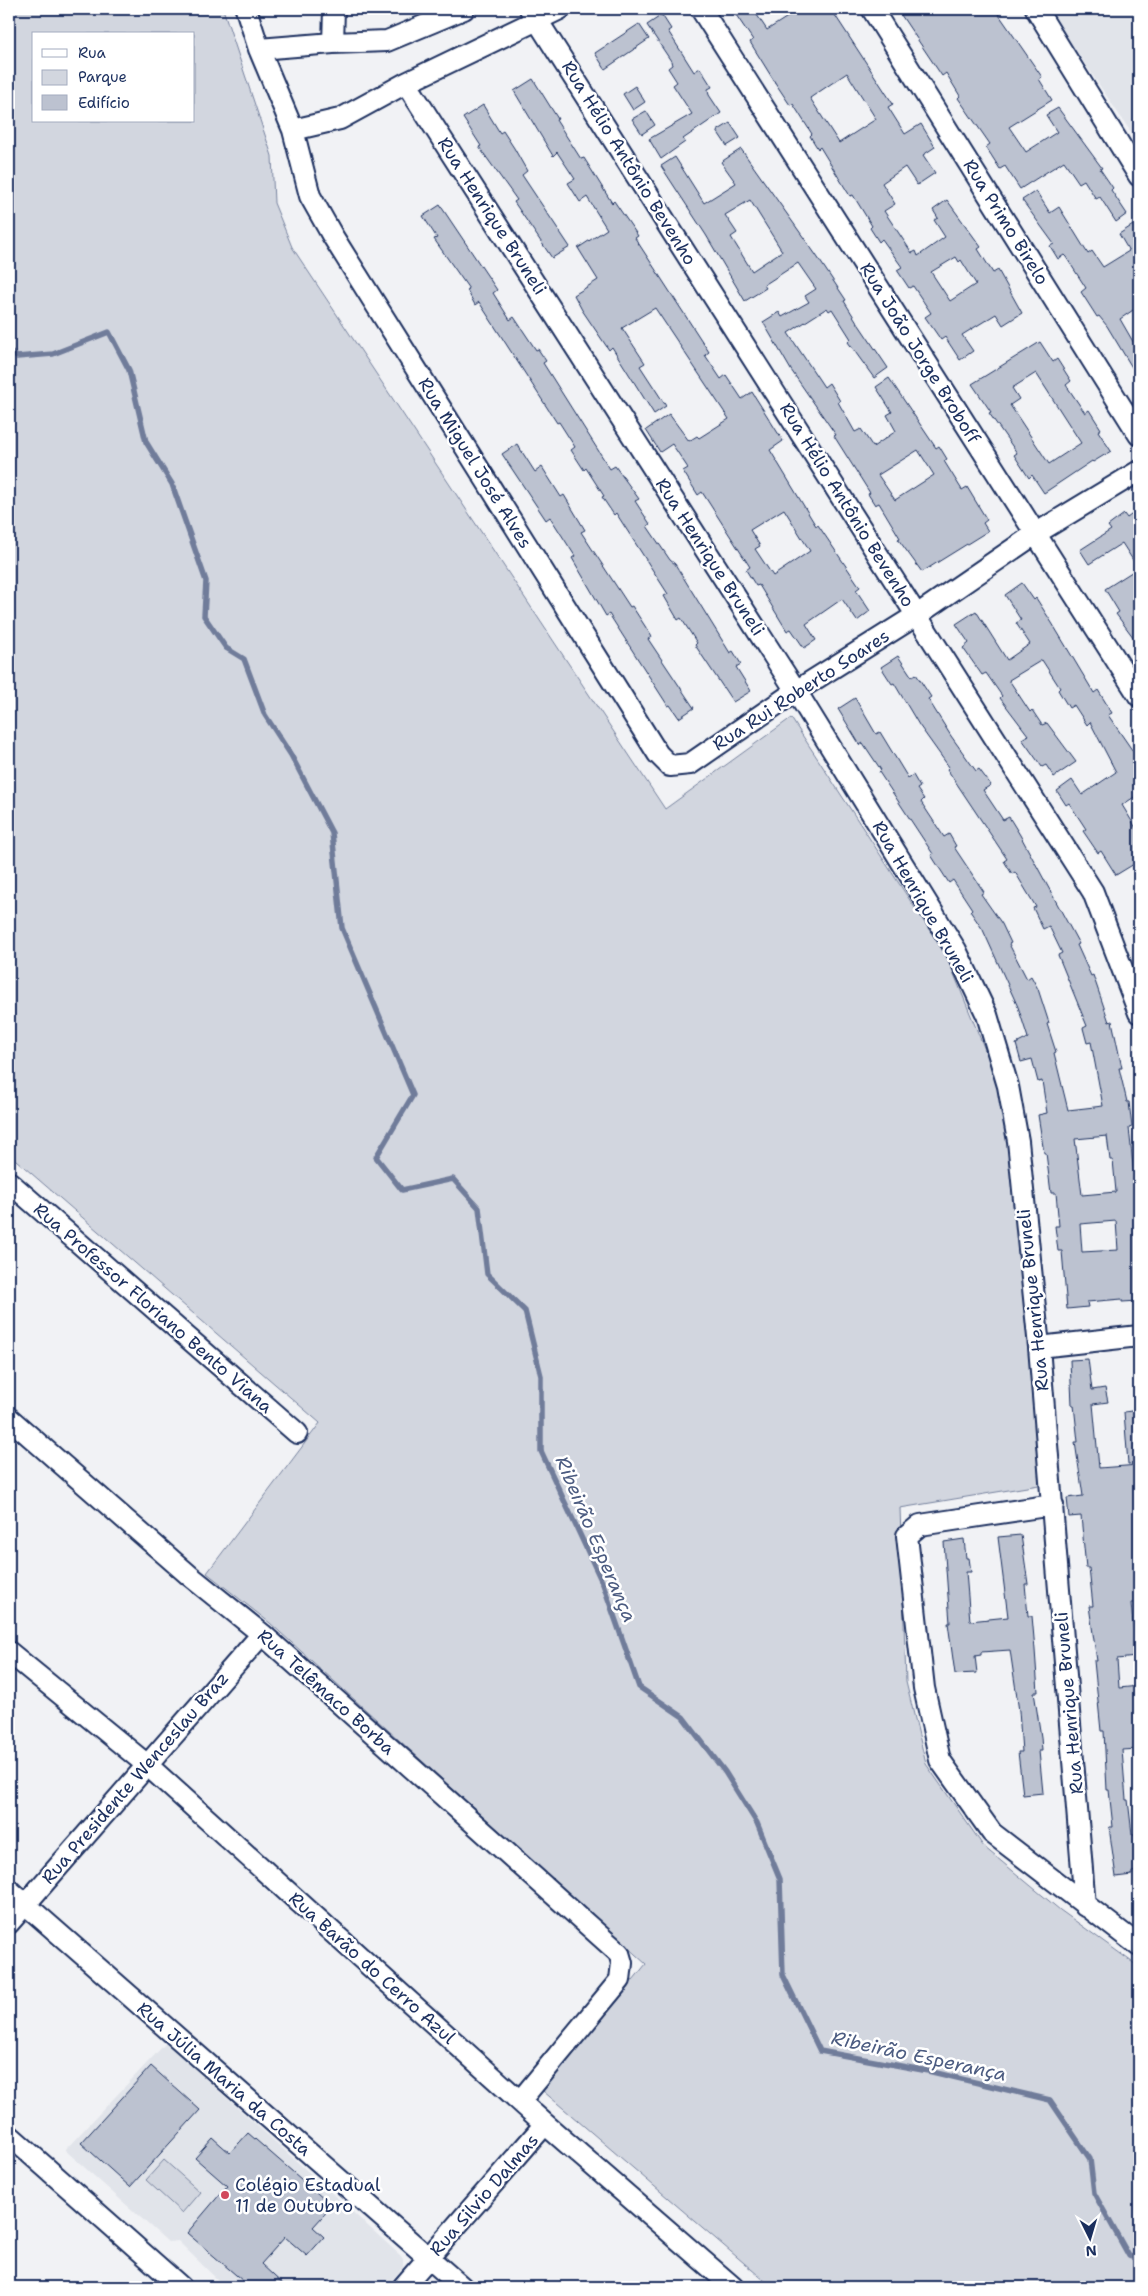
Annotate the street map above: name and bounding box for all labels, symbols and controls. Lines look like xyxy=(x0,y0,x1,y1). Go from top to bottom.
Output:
legend xyxy=(32,32,195,122)
text: Rua xyxy=(78,43,107,63)
street label: Rua Hélio Antônio Bevenho xyxy=(556,56,702,270)
text: Parque xyxy=(78,67,127,87)
text: Edifício xyxy=(78,93,130,113)
street label: Rua Henrique Bruneli xyxy=(432,133,552,299)
street label: Rua Primo Birelo xyxy=(958,155,1054,289)
street label: Rua João Jorge Broboff xyxy=(854,258,986,449)
street label: Rua Miguel José Alves xyxy=(413,373,537,553)
street label: Rua Hélio Antônio Bevenho xyxy=(774,398,920,612)
street label: Rua Henrique Bruneli xyxy=(650,474,770,640)
street label: Rua Rui Roberto Soares xyxy=(708,624,894,756)
street label: Rua Henrique Bruneli xyxy=(867,817,979,987)
street label: Rua Professor Floriano Bento Viana xyxy=(28,1197,278,1419)
street label: Rua Henrique Bruneli xyxy=(1011,1208,1055,1392)
water label: Ribeirão Esperança xyxy=(550,1452,642,1626)
street label: Rua Henrique Bruneli xyxy=(1049,1611,1089,1795)
street label: Rua Telêmaco Borba xyxy=(252,1624,400,1760)
street label: Rua Presidente Wenceslau Braz xyxy=(36,1667,234,1889)
street label: Rua Barão do Cerro Azul xyxy=(284,1887,461,2050)
street label: Rua Júlia Maria da Costa xyxy=(132,1997,316,2161)
water label: Ribeirão Esperança xyxy=(829,2025,1009,2087)
street label: Rua Silvio Dalmas xyxy=(424,2129,544,2261)
place label: Colégio Estadual 11 de Outubro xyxy=(235,2173,381,2218)
marker: Colégio Estadual 11 de Outubro xyxy=(219,2189,231,2201)
north arrow xyxy=(1066,2214,1116,2264)
text: N xyxy=(1085,2242,1097,2260)

